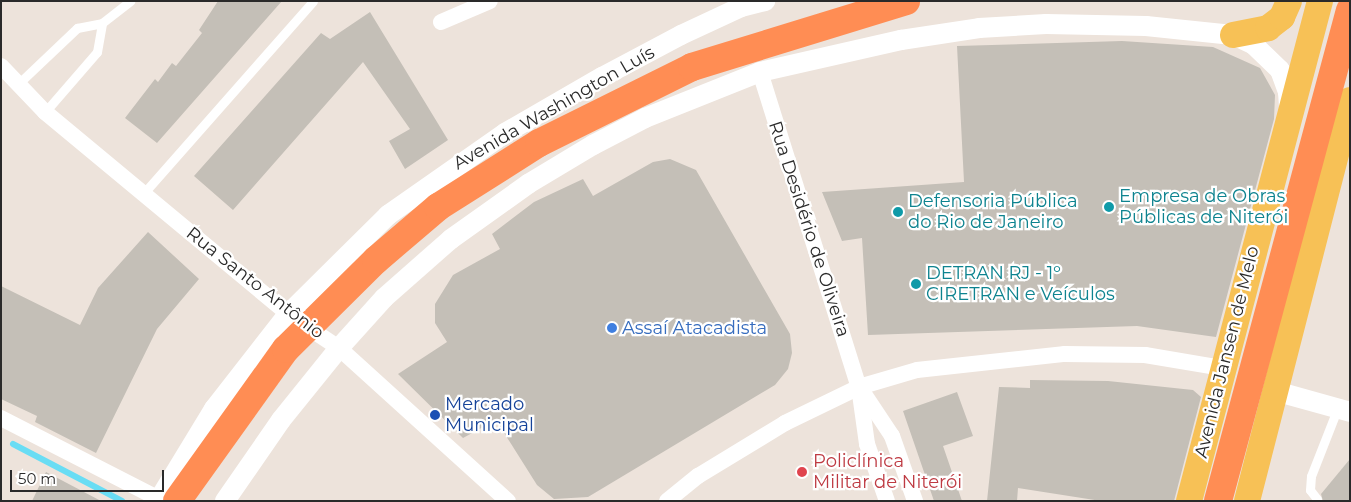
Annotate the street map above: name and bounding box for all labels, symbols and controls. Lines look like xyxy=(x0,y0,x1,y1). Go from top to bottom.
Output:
street label: Avenida Washington Luís xyxy=(450,42,658,174)
street label: Rua Desidério de Oliveira xyxy=(764,118,854,340)
place label: Empresa de Obras Públicas de Niterói xyxy=(1119,186,1288,228)
place label: Defensoria Pública do Rio de Janeiro xyxy=(908,191,1078,233)
marker: Empresa de Obras Públicas de Niterói xyxy=(1103,201,1115,213)
marker: Defensoria Pública do Rio de Janeiro xyxy=(892,206,904,218)
street label: Rua Santo Antônio xyxy=(182,222,328,344)
street label: Avenida Jansen de Melo xyxy=(1190,244,1264,460)
place label: DETRAN RJ - 1º CIRETRAN e Veículos xyxy=(926,263,1115,306)
marker: DETRAN RJ - 1º CIRETRAN e Veículos xyxy=(910,278,922,290)
place label: Assaí Atacadista xyxy=(622,317,767,339)
marker: Assaí Atacadista xyxy=(606,322,618,334)
place label: Mercado Municipal xyxy=(445,394,534,436)
marker: Mercado Municipal xyxy=(429,409,441,421)
place label: Policlínica Militar de Niterói xyxy=(813,451,962,494)
scale bar xyxy=(12,460,166,492)
marker: Policlínica Militar de Niterói xyxy=(795,465,809,479)
text: 50 m xyxy=(18,469,56,488)

